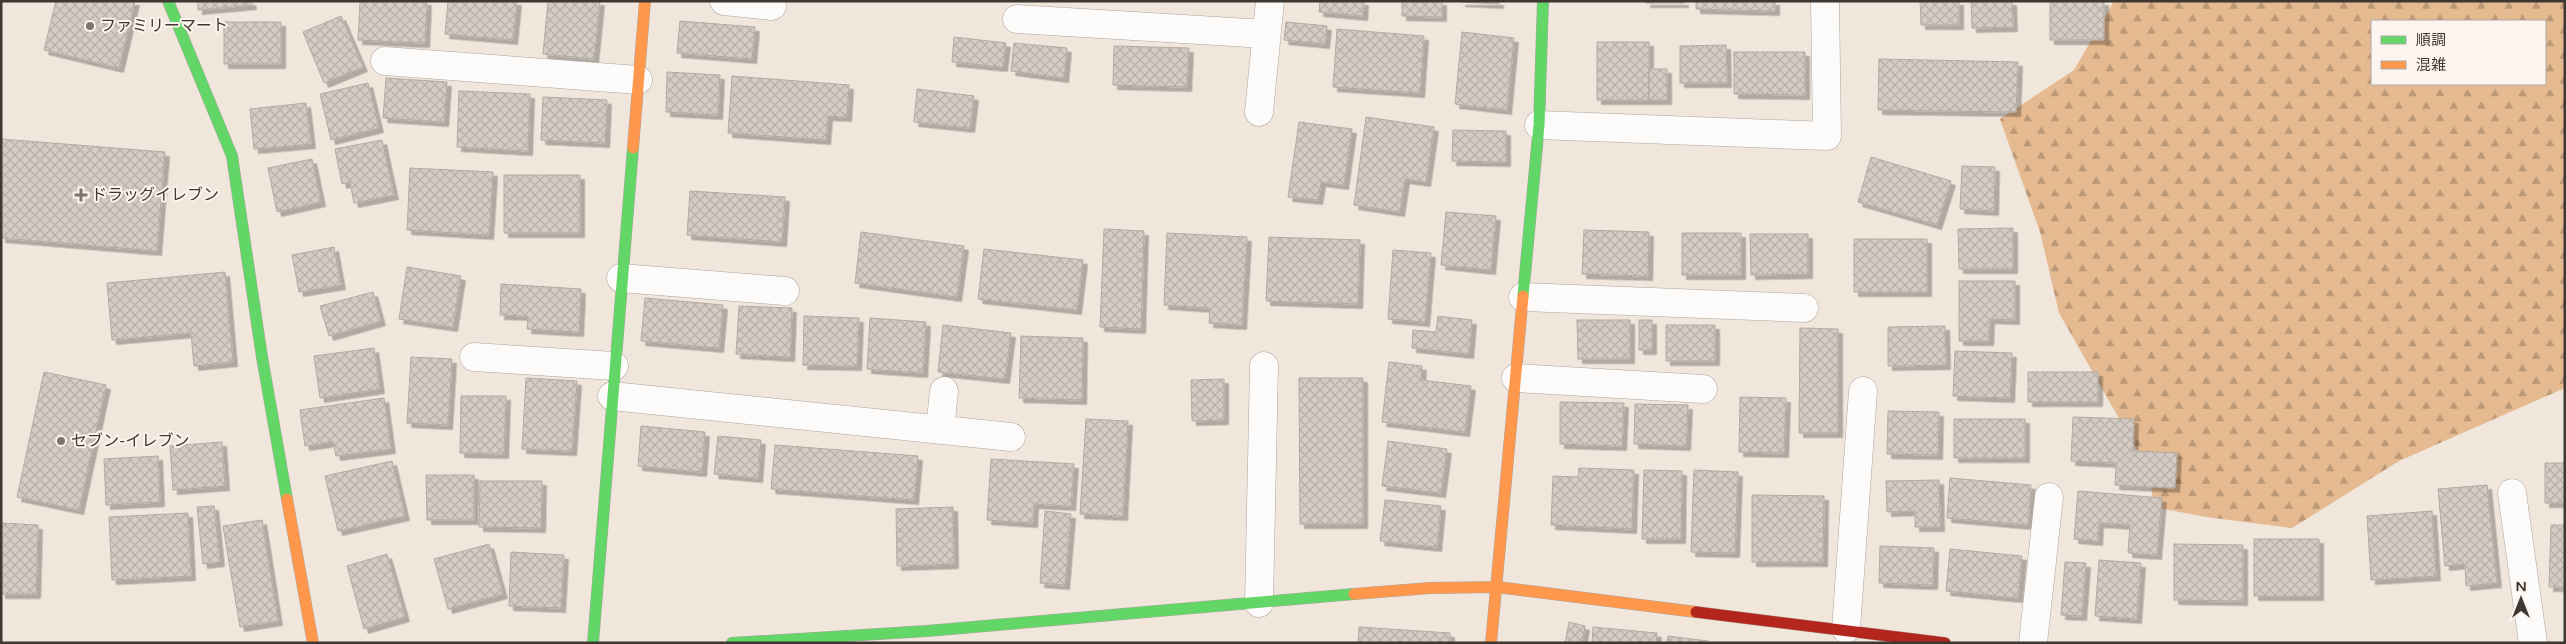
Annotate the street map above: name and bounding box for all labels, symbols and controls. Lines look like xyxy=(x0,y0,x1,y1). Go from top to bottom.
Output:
place label: ファミリーマート xyxy=(100,16,228,36)
marker: ファミリーマート xyxy=(84,20,96,32)
legend xyxy=(2371,20,2546,85)
text: 順調 xyxy=(2416,31,2446,49)
text: 混雑 xyxy=(2416,56,2446,74)
place label: ドラッグイレブン xyxy=(91,185,219,205)
marker: ドラッグイレブン xyxy=(75,189,87,201)
place label: セブン-イレブン xyxy=(71,431,190,451)
marker: セブン-イレブン xyxy=(55,435,67,447)
north arrow xyxy=(2496,574,2546,624)
text: N xyxy=(2515,578,2527,595)

